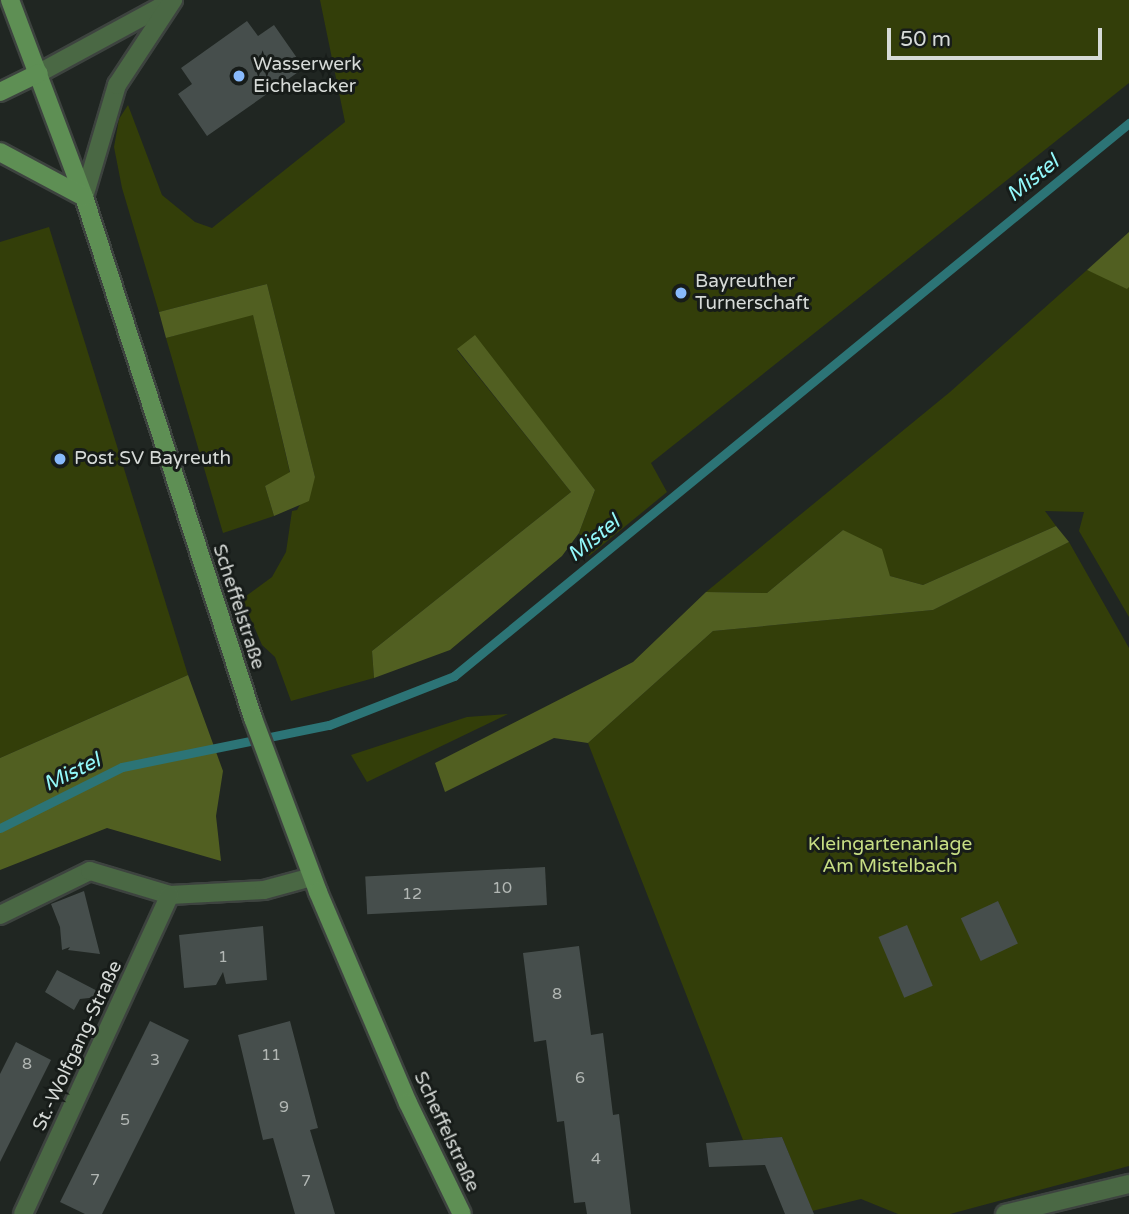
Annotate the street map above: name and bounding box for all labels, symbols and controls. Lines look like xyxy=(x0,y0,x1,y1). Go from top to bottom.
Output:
scale bar xyxy=(891,14,1106,58)
text: 50 m xyxy=(900,27,951,52)
place label: Wasserwerk Eichelacker xyxy=(253,54,362,98)
marker: Wasserwerk Eichelacker xyxy=(231,68,247,84)
water label: Mistel xyxy=(1002,150,1064,208)
place label: Bayreuther Turnerschaft xyxy=(695,271,809,315)
marker: Bayreuther Turnerschaft xyxy=(673,285,689,301)
place label: Post SV Bayreuth xyxy=(74,448,231,470)
marker: Post SV Bayreuth xyxy=(52,451,68,467)
water label: Mistel xyxy=(563,510,625,568)
street label: Scheffelstraße xyxy=(207,541,269,673)
water label: Mistel xyxy=(39,748,105,798)
park label: Kleingartenanlage Am Mistelbach xyxy=(808,834,972,878)
house number: 10 xyxy=(492,878,512,898)
house number: 12 xyxy=(402,884,422,904)
house number: 1 xyxy=(218,947,228,967)
street label: St.-Wolfgang-Straße xyxy=(29,957,127,1135)
house number: 8 xyxy=(552,984,562,1004)
house number: 11 xyxy=(261,1045,281,1065)
house number: 3 xyxy=(150,1050,160,1070)
house number: 8 xyxy=(22,1054,32,1074)
street label: Scheffelstraße xyxy=(408,1068,484,1196)
house number: 6 xyxy=(575,1068,585,1088)
house number: 9 xyxy=(279,1097,289,1117)
house number: 5 xyxy=(120,1110,130,1130)
house number: 4 xyxy=(591,1149,601,1169)
house number: 7 xyxy=(90,1170,100,1190)
house number: 7 xyxy=(301,1171,311,1191)

